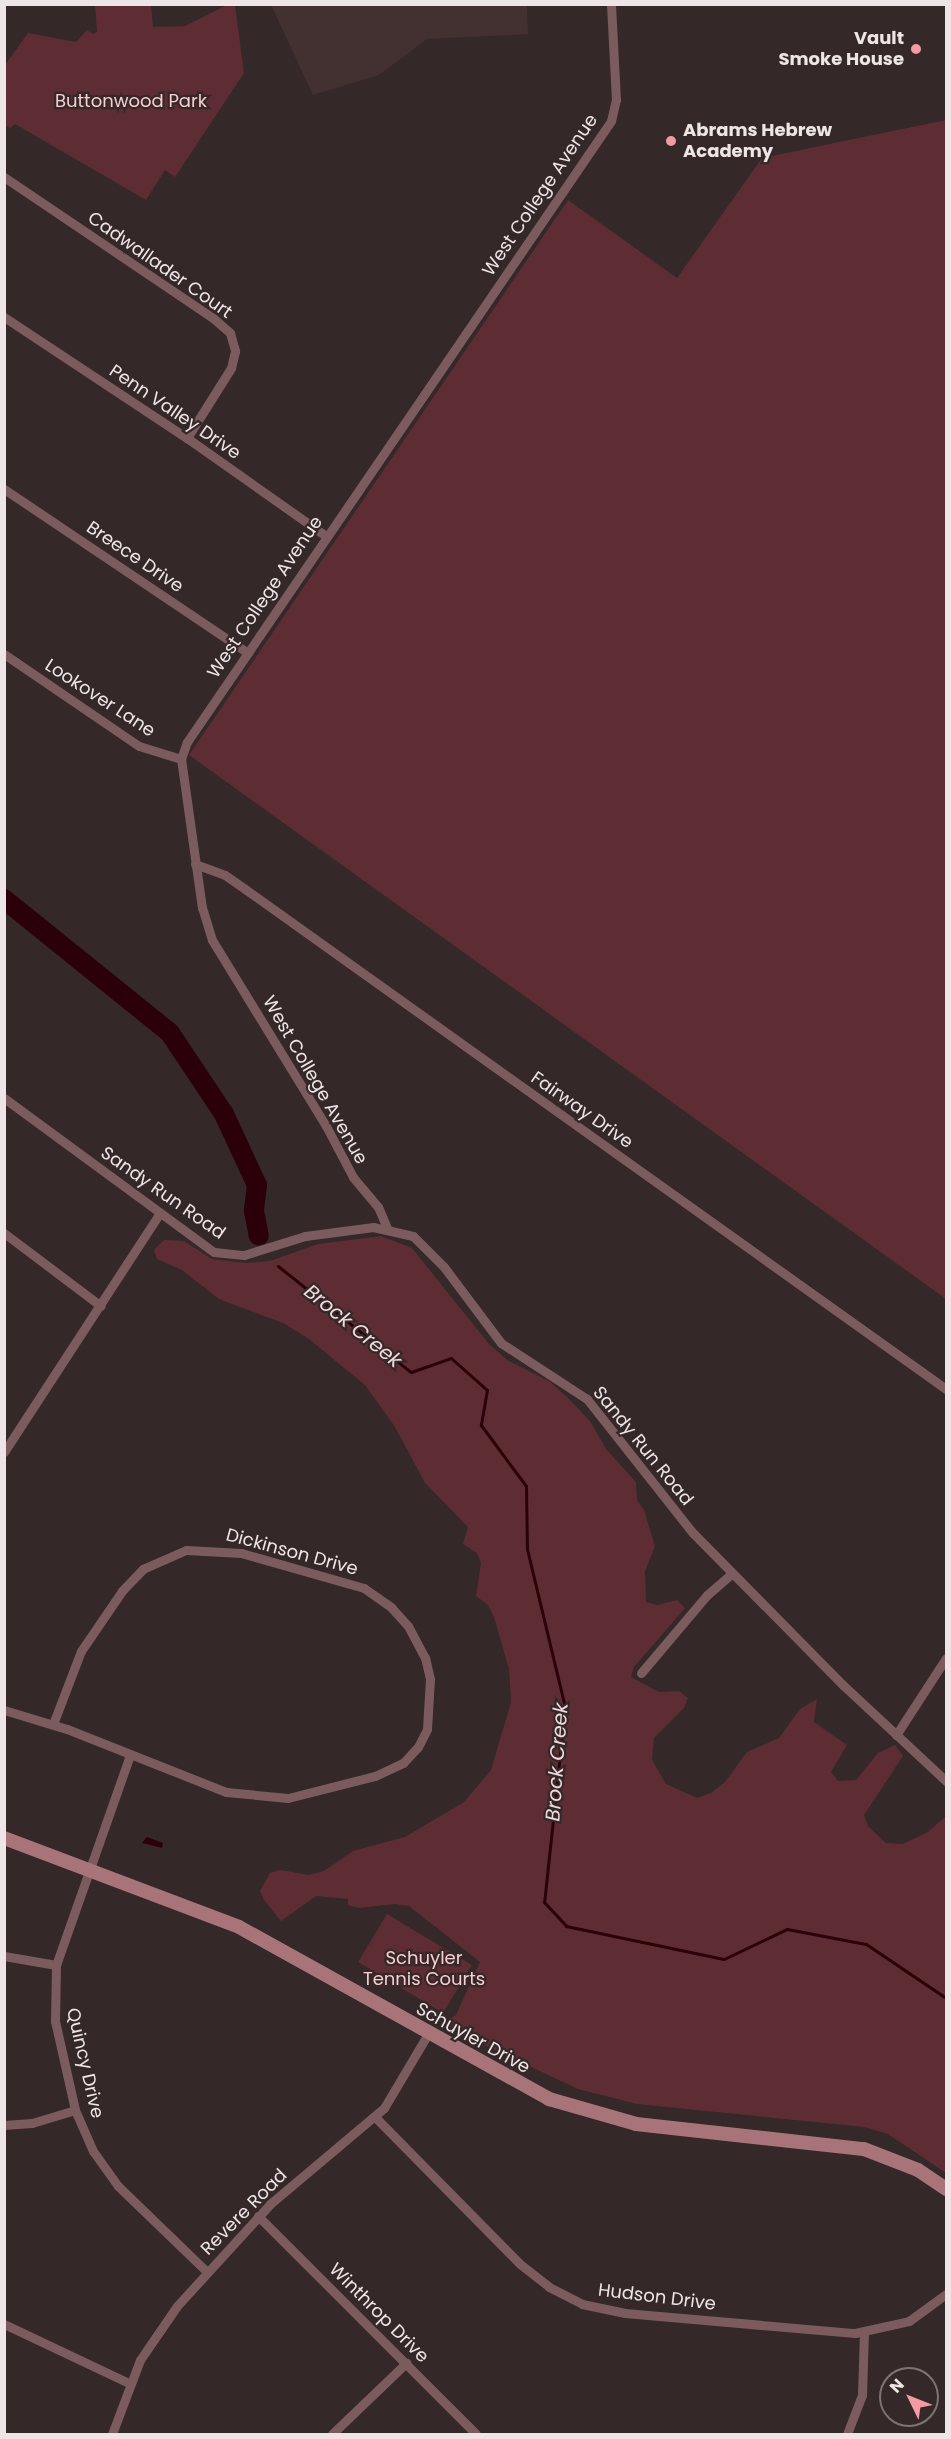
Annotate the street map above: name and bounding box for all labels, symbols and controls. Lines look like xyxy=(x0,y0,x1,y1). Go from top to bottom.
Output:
place label: Vault Smoke House xyxy=(778,28,904,70)
marker: Vault Smoke House xyxy=(909,42,923,56)
park label: Buttonwood Park xyxy=(55,90,207,112)
street label: West College Avenue xyxy=(478,110,602,280)
place label: Abrams Hebrew Academy xyxy=(683,120,832,162)
marker: Abrams Hebrew Academy xyxy=(664,134,678,148)
street label: Cadwallader Court xyxy=(84,207,236,323)
street label: Penn Valley Drive xyxy=(105,360,245,464)
street label: West College Avenue xyxy=(203,512,327,682)
street label: Breece Drive xyxy=(82,517,188,597)
street label: Lookover Lane xyxy=(41,654,159,742)
street label: West College Avenue xyxy=(258,992,372,1168)
street label: Fairway Drive xyxy=(527,1067,637,1153)
street label: Sandy Run Road xyxy=(97,1142,229,1244)
water label: Brock Creek xyxy=(299,1279,407,1373)
street label: Sandy Run Road xyxy=(588,1382,698,1510)
street label: Dickinson Drive xyxy=(224,1524,360,1580)
water label: Brock Creek xyxy=(541,1702,573,1822)
park label: Schuyler Tennis Courts xyxy=(363,1948,485,1990)
street label: Schuyler Drive xyxy=(412,1998,534,2078)
street label: Quincy Drive xyxy=(62,2006,108,2120)
street label: Revere Road xyxy=(196,2164,292,2260)
street label: Winthrop Drive xyxy=(325,2259,433,2367)
street label: Hudson Drive xyxy=(597,2279,717,2315)
north arrow xyxy=(879,2367,939,2427)
text: N xyxy=(884,2374,909,2398)

